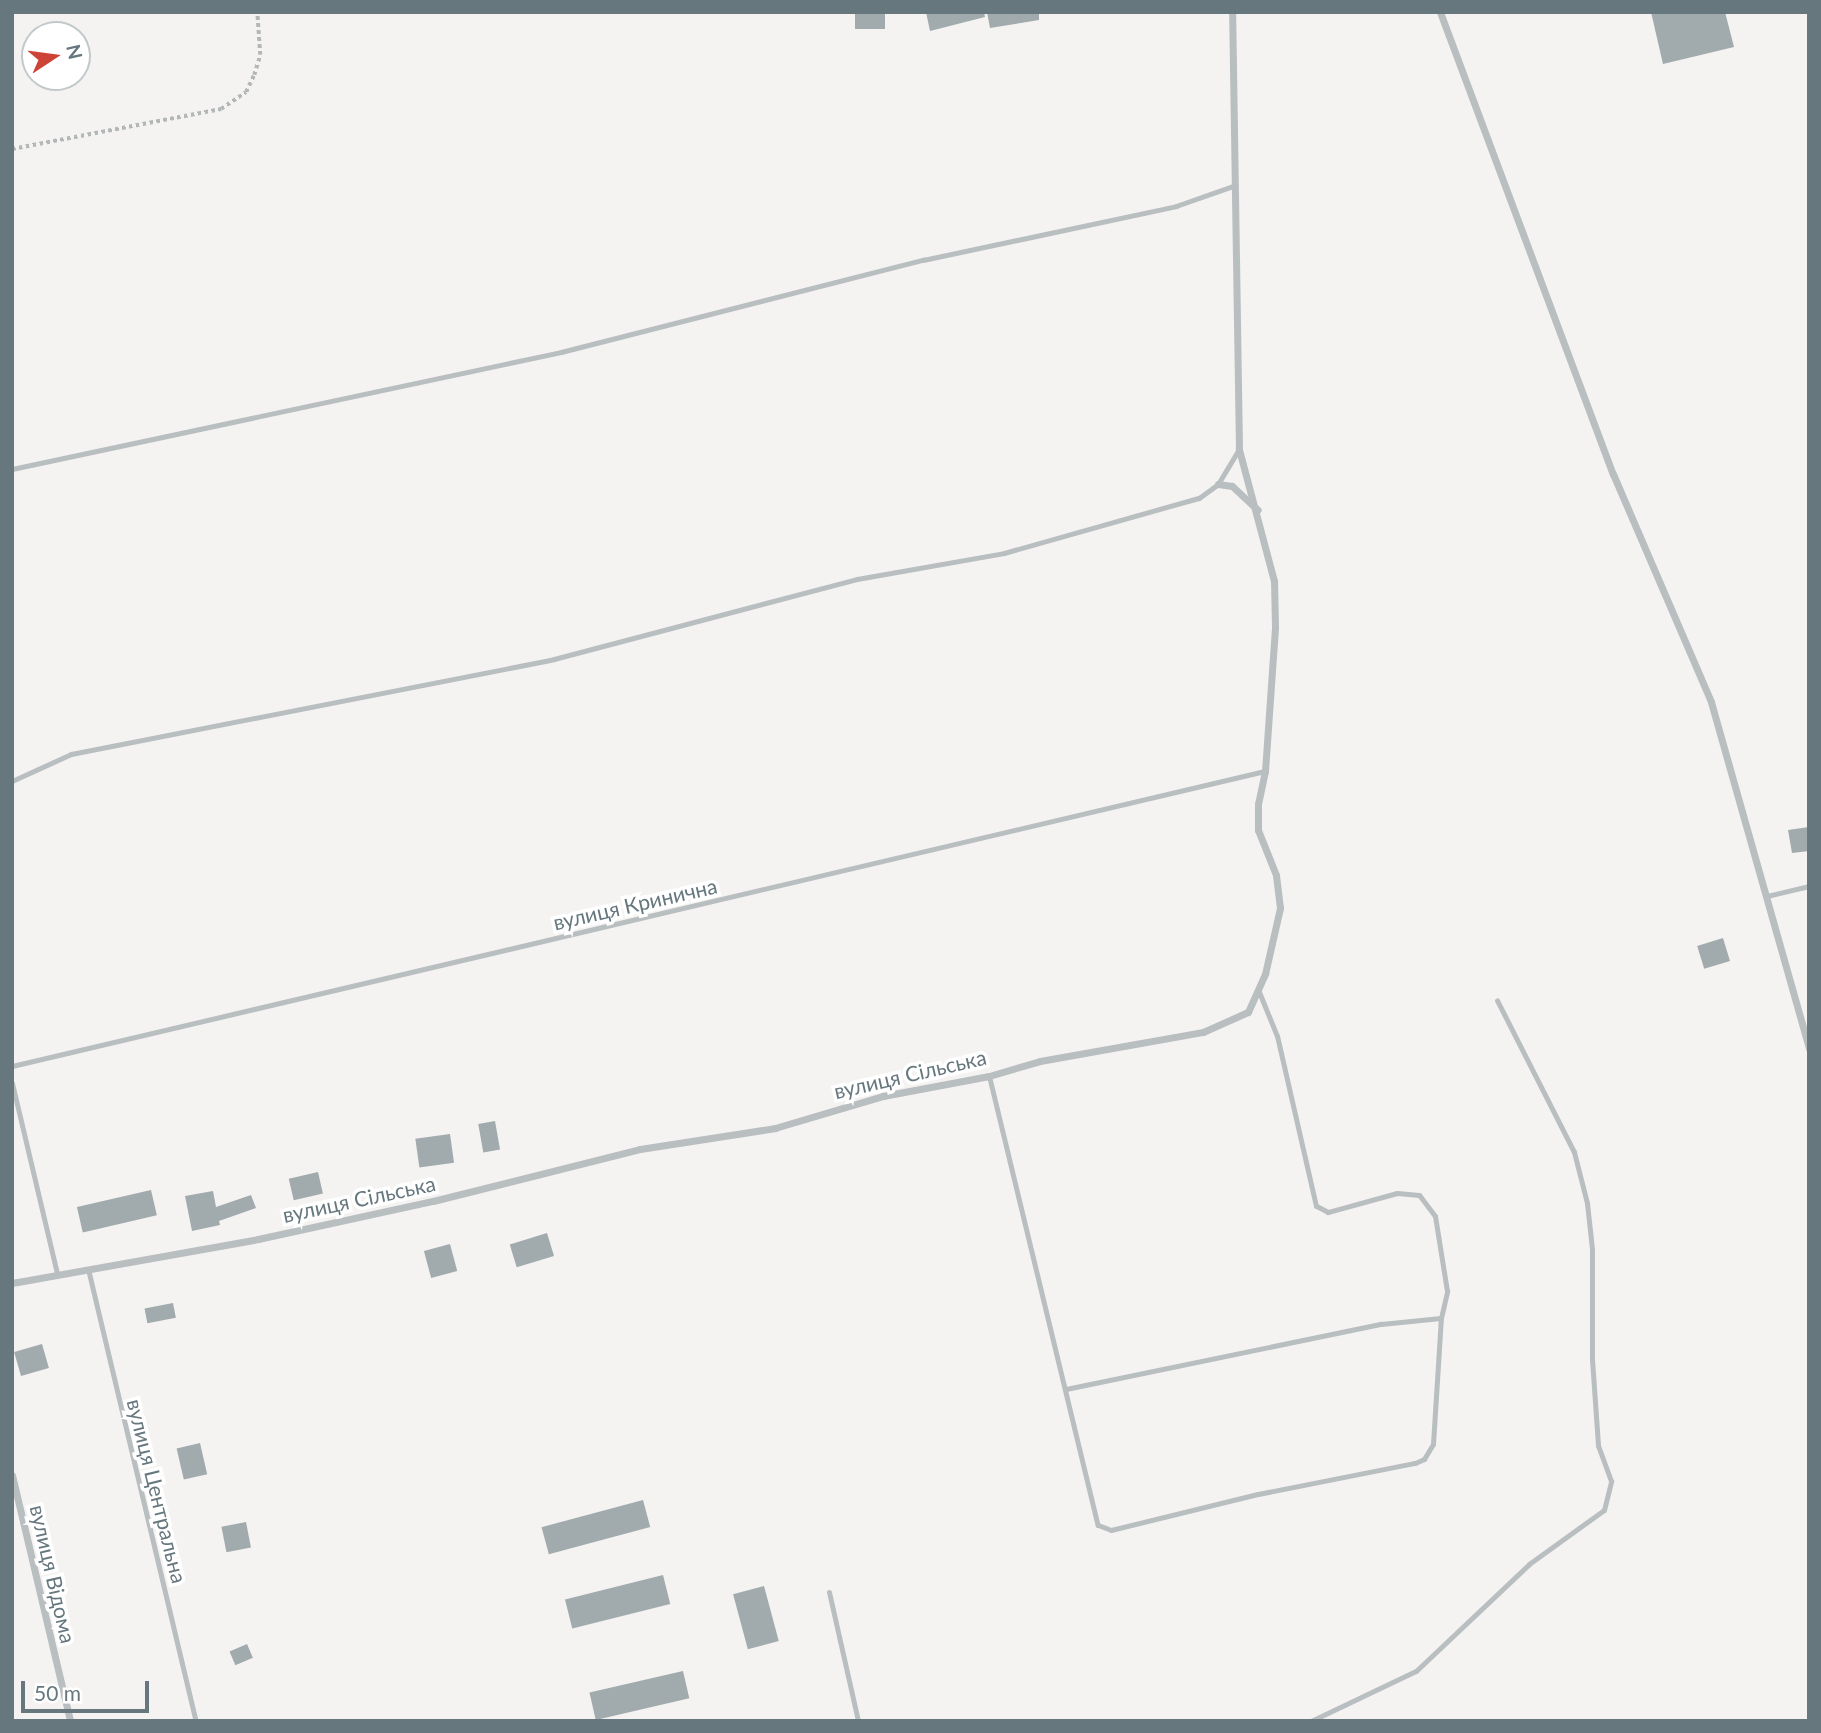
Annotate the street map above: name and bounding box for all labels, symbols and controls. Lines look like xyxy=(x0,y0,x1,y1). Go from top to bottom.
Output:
north arrow xyxy=(21,21,91,91)
text: N xyxy=(62,42,88,61)
street label: вулиця Кринична xyxy=(551,873,719,935)
street label: вулиця Сільська xyxy=(831,1044,989,1104)
street label: вулиця Сільська xyxy=(280,1170,438,1228)
street label: вулиця Центральна xyxy=(122,1396,192,1586)
street label: вулиця Відома xyxy=(25,1502,81,1646)
scale bar xyxy=(24,1666,152,1710)
text: 50 m xyxy=(34,1680,81,1705)

